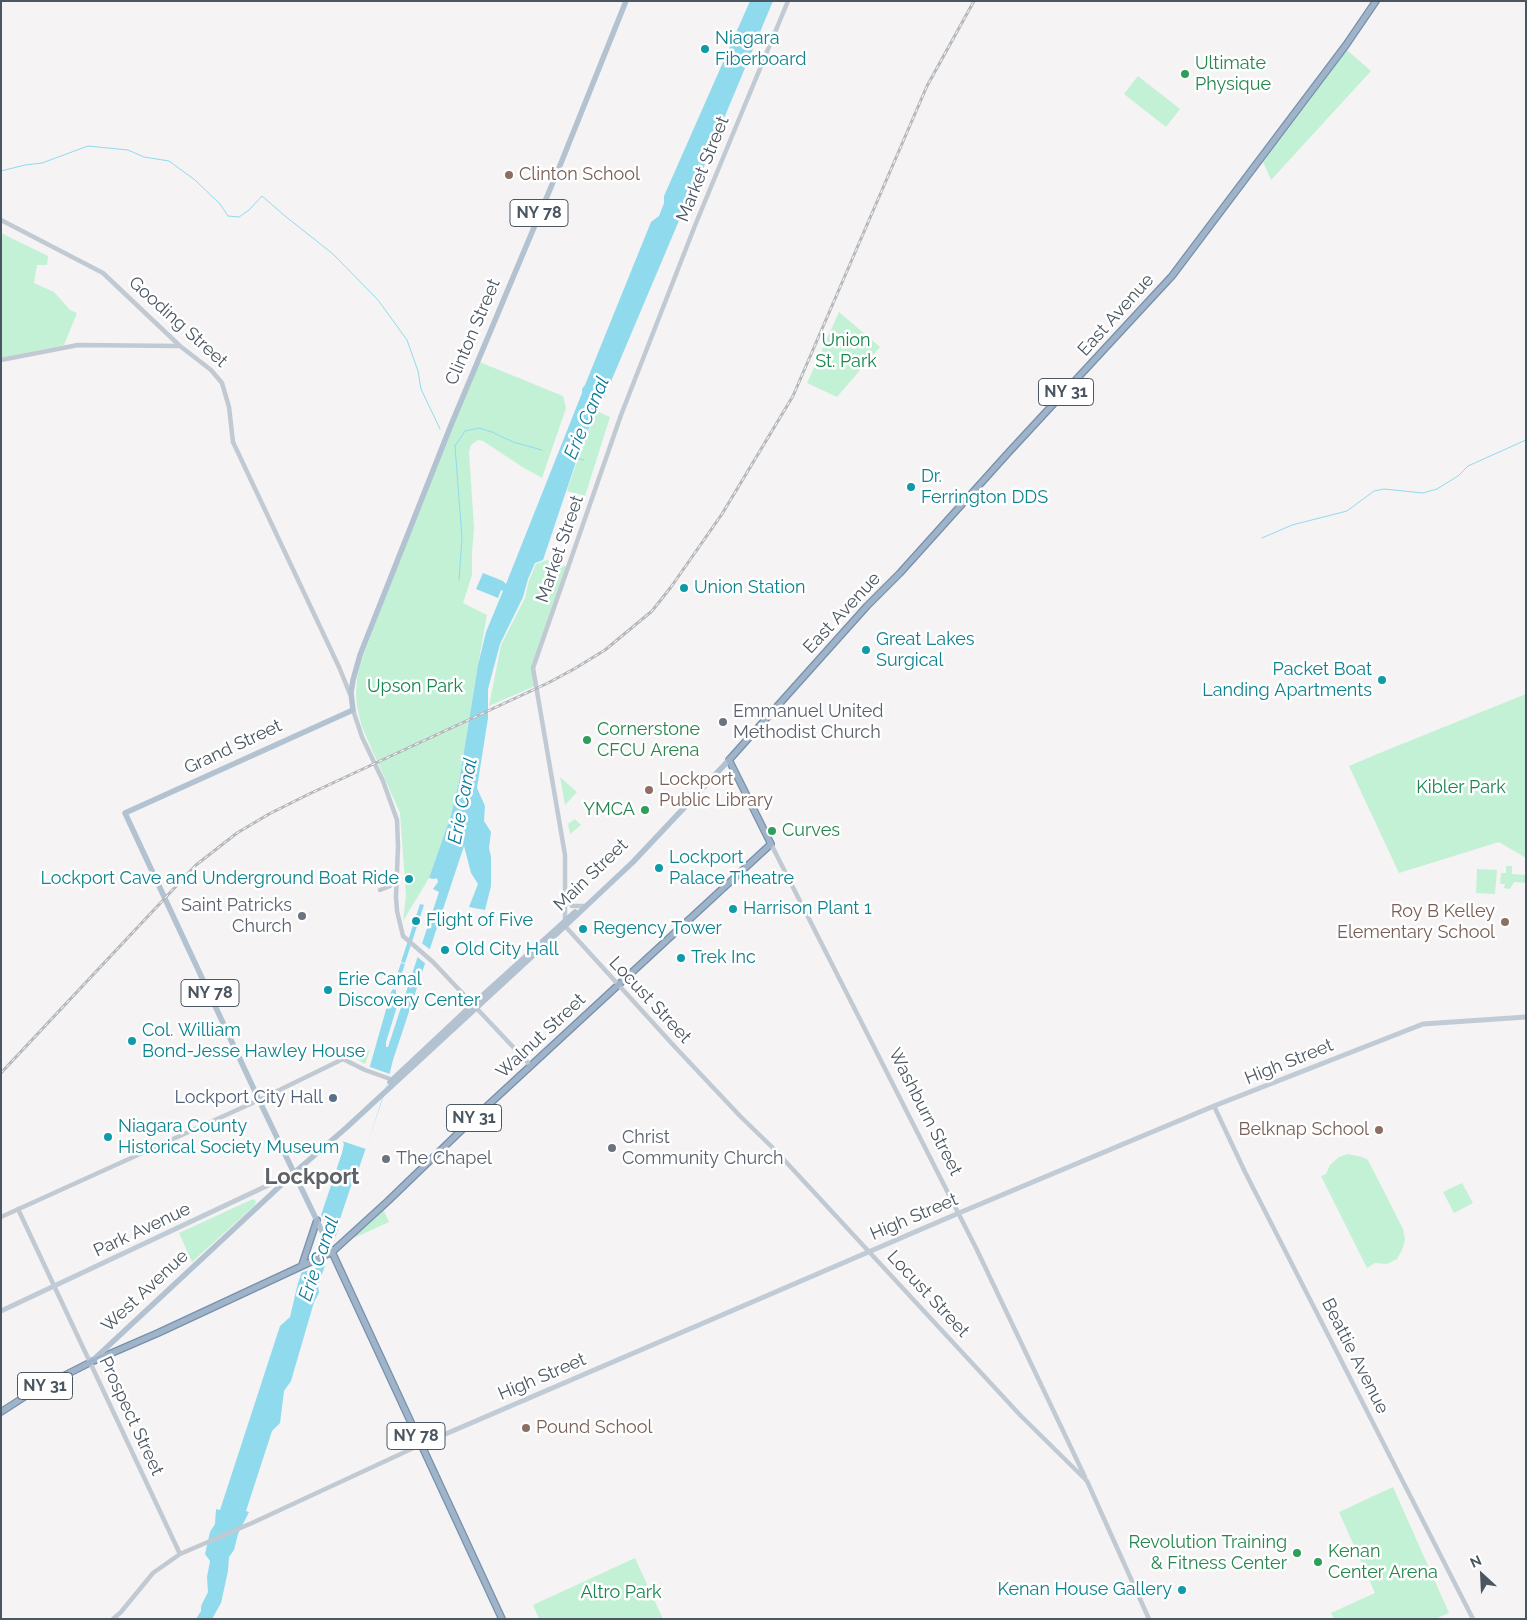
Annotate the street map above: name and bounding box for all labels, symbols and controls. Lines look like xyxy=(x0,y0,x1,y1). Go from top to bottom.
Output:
place label: Niagara Fiberboard xyxy=(715,28,806,70)
marker: Niagara Fiberboard xyxy=(699,43,711,55)
place label: Ultimate Physique xyxy=(1195,53,1271,96)
marker: Ultimate Physique xyxy=(1179,68,1191,80)
street label: Market Street xyxy=(672,113,734,225)
place label: Clinton School xyxy=(519,164,640,186)
marker: Clinton School xyxy=(503,169,515,181)
road number: NY 78 xyxy=(510,200,568,227)
street label: East Avenue xyxy=(1073,269,1159,361)
street label: Gooding Street xyxy=(124,272,232,372)
street label: Clinton Street xyxy=(441,276,505,388)
park label: Union St. Park xyxy=(815,330,877,372)
water label: Erie Canal xyxy=(559,373,615,463)
road number: NY 31 xyxy=(1038,378,1094,406)
place label: Dr. Ferrington DDS xyxy=(921,466,1048,508)
marker: Dr. Ferrington DDS xyxy=(905,481,917,493)
street label: Market Street xyxy=(532,493,588,605)
street label: East Avenue xyxy=(799,568,885,658)
place label: Union Station xyxy=(694,577,805,599)
marker: Union Station xyxy=(678,582,690,594)
place label: Great Lakes Surgical xyxy=(876,629,974,672)
marker: Great Lakes Surgical xyxy=(860,644,872,656)
place label: Packet Boat Landing Apartments xyxy=(1202,659,1372,702)
marker: Packet Boat Landing Apartments xyxy=(1376,674,1388,686)
park label: Upson Park xyxy=(367,676,463,698)
place label: Emmanuel United Methodist Church xyxy=(733,701,884,744)
street label: Grand Street xyxy=(181,715,285,779)
marker: Emmanuel United Methodist Church xyxy=(717,716,729,728)
place label: Cornerstone CFCU Arena xyxy=(597,719,700,762)
marker: Cornerstone CFCU Arena xyxy=(581,734,593,746)
water label: Erie Canal xyxy=(443,756,483,846)
place label: Lockport Public Library xyxy=(659,769,773,812)
park label: Kibler Park xyxy=(1416,777,1506,799)
marker: Lockport Public Library xyxy=(643,784,655,796)
place label: YMCA xyxy=(583,799,635,821)
marker: YMCA xyxy=(639,804,651,816)
place label: Curves xyxy=(782,820,840,842)
marker: Curves xyxy=(766,825,778,837)
street label: Main Street xyxy=(550,834,632,916)
place label: Lockport Palace Theatre xyxy=(669,847,794,890)
marker: Lockport Palace Theatre xyxy=(653,862,665,874)
place label: Lockport Cave and Underground Boat Ride xyxy=(40,868,399,890)
marker: Lockport Cave and Underground Boat Ride xyxy=(403,873,415,885)
place label: Saint Patricks Church xyxy=(181,895,292,938)
place label: Harrison Plant 1 xyxy=(743,898,872,920)
place label: Roy B Kelley Elementary School xyxy=(1337,901,1495,944)
marker: Harrison Plant 1 xyxy=(727,903,739,915)
marker: Saint Patricks Church xyxy=(296,910,308,922)
place label: Flight of Five xyxy=(426,910,533,932)
marker: Flight of Five xyxy=(410,915,422,927)
marker: Roy B Kelley Elementary School xyxy=(1499,916,1511,928)
place label: Regency Tower xyxy=(593,918,722,940)
marker: Regency Tower xyxy=(577,923,589,935)
place label: Old City Hall xyxy=(455,939,559,961)
marker: Old City Hall xyxy=(439,944,451,956)
place label: Trek Inc xyxy=(691,947,756,969)
street label: Locust Street xyxy=(604,952,696,1048)
marker: Trek Inc xyxy=(675,952,687,964)
place label: Erie Canal Discovery Center xyxy=(338,969,480,1012)
road number: NY 78 xyxy=(181,980,239,1006)
marker: Erie Canal Discovery Center xyxy=(322,984,334,996)
street label: Walnut Street xyxy=(492,989,590,1083)
place label: Col. William Bond-Jesse Hawley House xyxy=(142,1020,365,1062)
marker: Col. William Bond-Jesse Hawley House xyxy=(126,1035,138,1047)
street label: High Street xyxy=(1242,1035,1336,1089)
street label: Washburn Street xyxy=(884,1045,966,1179)
place label: Lockport City Hall xyxy=(174,1087,323,1109)
marker: Lockport City Hall xyxy=(327,1092,339,1104)
road number: NY 31 xyxy=(446,1104,502,1132)
place label: Niagara County Historical Society Museum xyxy=(118,1116,339,1158)
place label: Belknap School xyxy=(1238,1119,1369,1141)
marker: Belknap School xyxy=(1373,1124,1385,1136)
place label: Christ Community Church xyxy=(622,1127,784,1170)
marker: Niagara County Historical Society Museum xyxy=(102,1131,114,1143)
marker: Christ Community Church xyxy=(606,1142,618,1154)
place label: The Chapel xyxy=(396,1148,492,1170)
marker: The Chapel xyxy=(380,1153,392,1165)
district label: Lockport xyxy=(264,1164,360,1190)
street label: High Street xyxy=(867,1189,961,1245)
street label: Park Avenue xyxy=(90,1198,194,1262)
water label: Erie Canal xyxy=(294,1214,344,1304)
street label: West Avenue xyxy=(97,1245,193,1337)
street label: Locust Street xyxy=(882,1246,974,1342)
street label: Beattie Avenue xyxy=(1317,1295,1393,1417)
street label: High Street xyxy=(495,1349,589,1405)
street label: Prospect Street xyxy=(94,1353,168,1479)
road number: NY 31 xyxy=(18,1372,72,1400)
place label: Pound School xyxy=(536,1417,652,1439)
road number: NY 78 xyxy=(387,1422,445,1450)
marker: Pound School xyxy=(520,1422,532,1434)
place label: Revolution Training & Fitness Center xyxy=(1128,1532,1287,1575)
place label: Kenan Center Arena xyxy=(1328,1541,1438,1584)
marker: Revolution Training & Fitness Center xyxy=(1291,1547,1303,1559)
north arrow xyxy=(1457,1550,1507,1600)
text: N xyxy=(1467,1552,1484,1571)
marker: Kenan Center Arena xyxy=(1312,1556,1324,1568)
place label: Kenan House Gallery xyxy=(998,1579,1172,1601)
park label: Altro Park xyxy=(580,1582,662,1604)
marker: Kenan House Gallery xyxy=(1176,1584,1188,1596)

